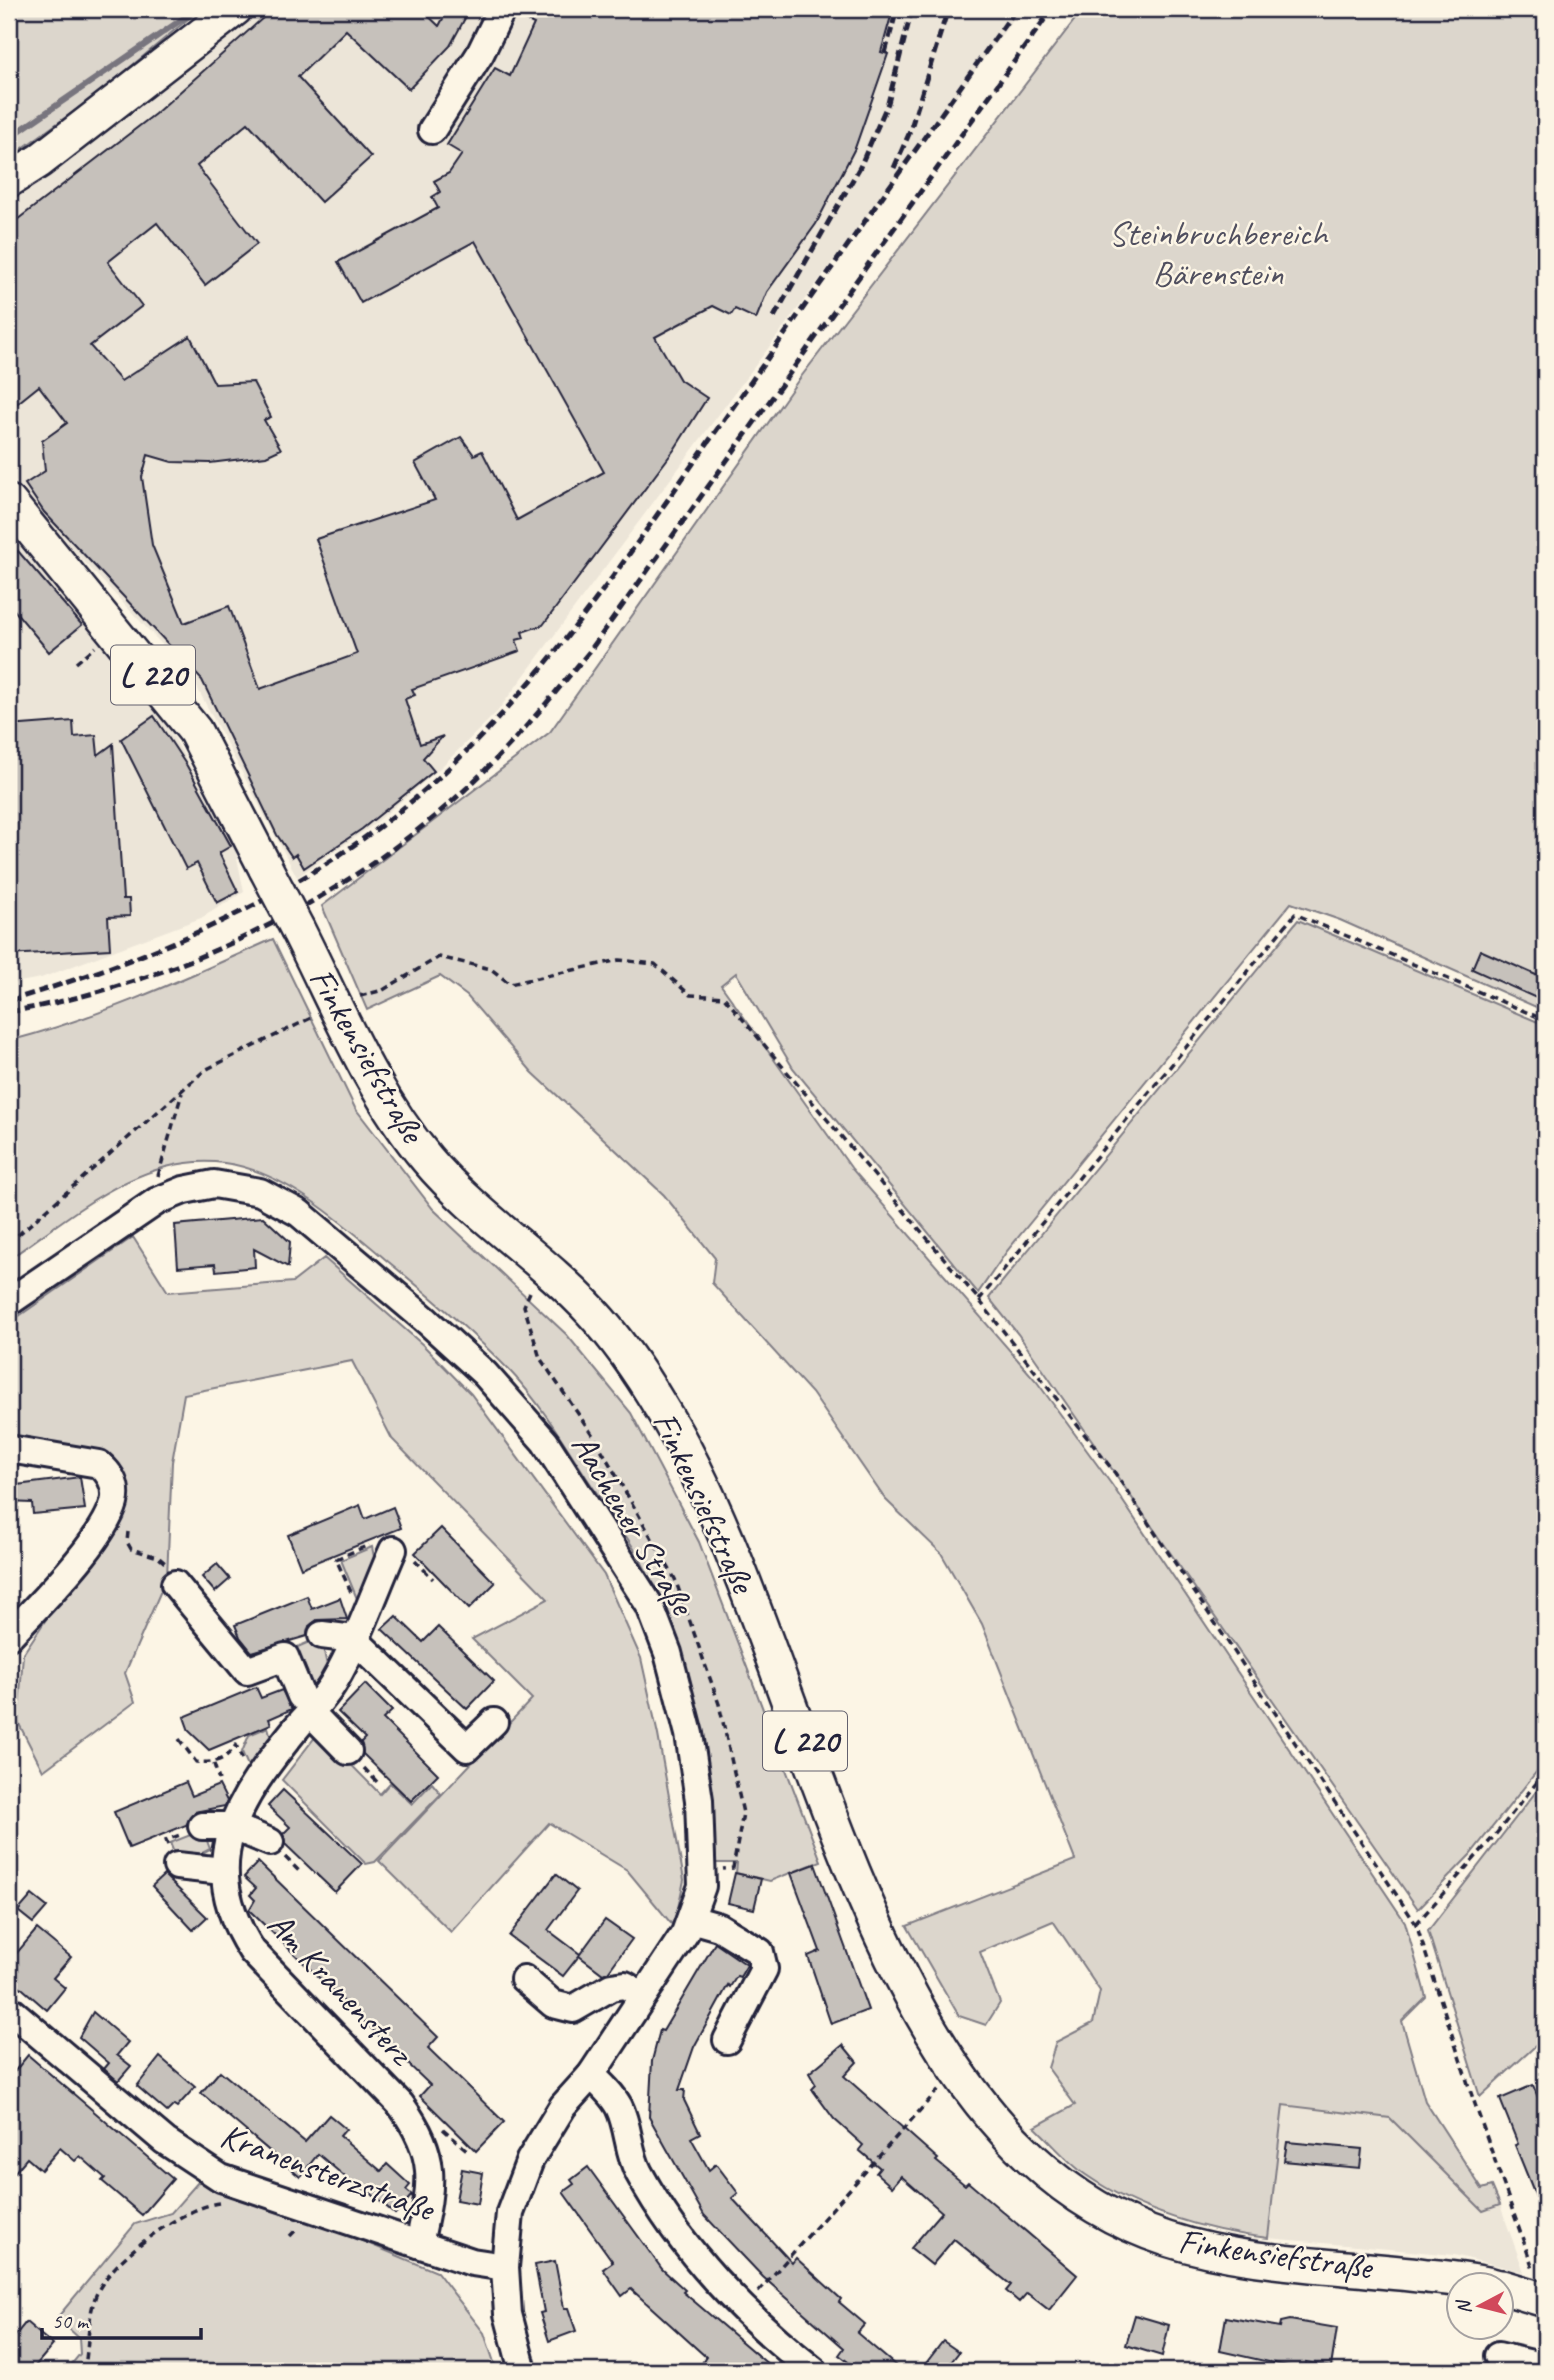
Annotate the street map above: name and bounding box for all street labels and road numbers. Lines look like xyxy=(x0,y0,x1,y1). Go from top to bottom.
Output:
road number: L 220 xyxy=(111,646,195,704)
street label: Finkensiefstraße xyxy=(299,960,436,1152)
street label: Finkensiefstraße xyxy=(643,1405,766,1602)
street label: Aachener Straße xyxy=(562,1426,706,1625)
road number: L 220 xyxy=(763,1712,847,1770)
street label: Am Kranensterz xyxy=(258,1902,424,2076)
street label: Kranensterzstraße xyxy=(214,2113,442,2232)
street label: Finkensiefstraße xyxy=(1176,2218,1377,2290)

